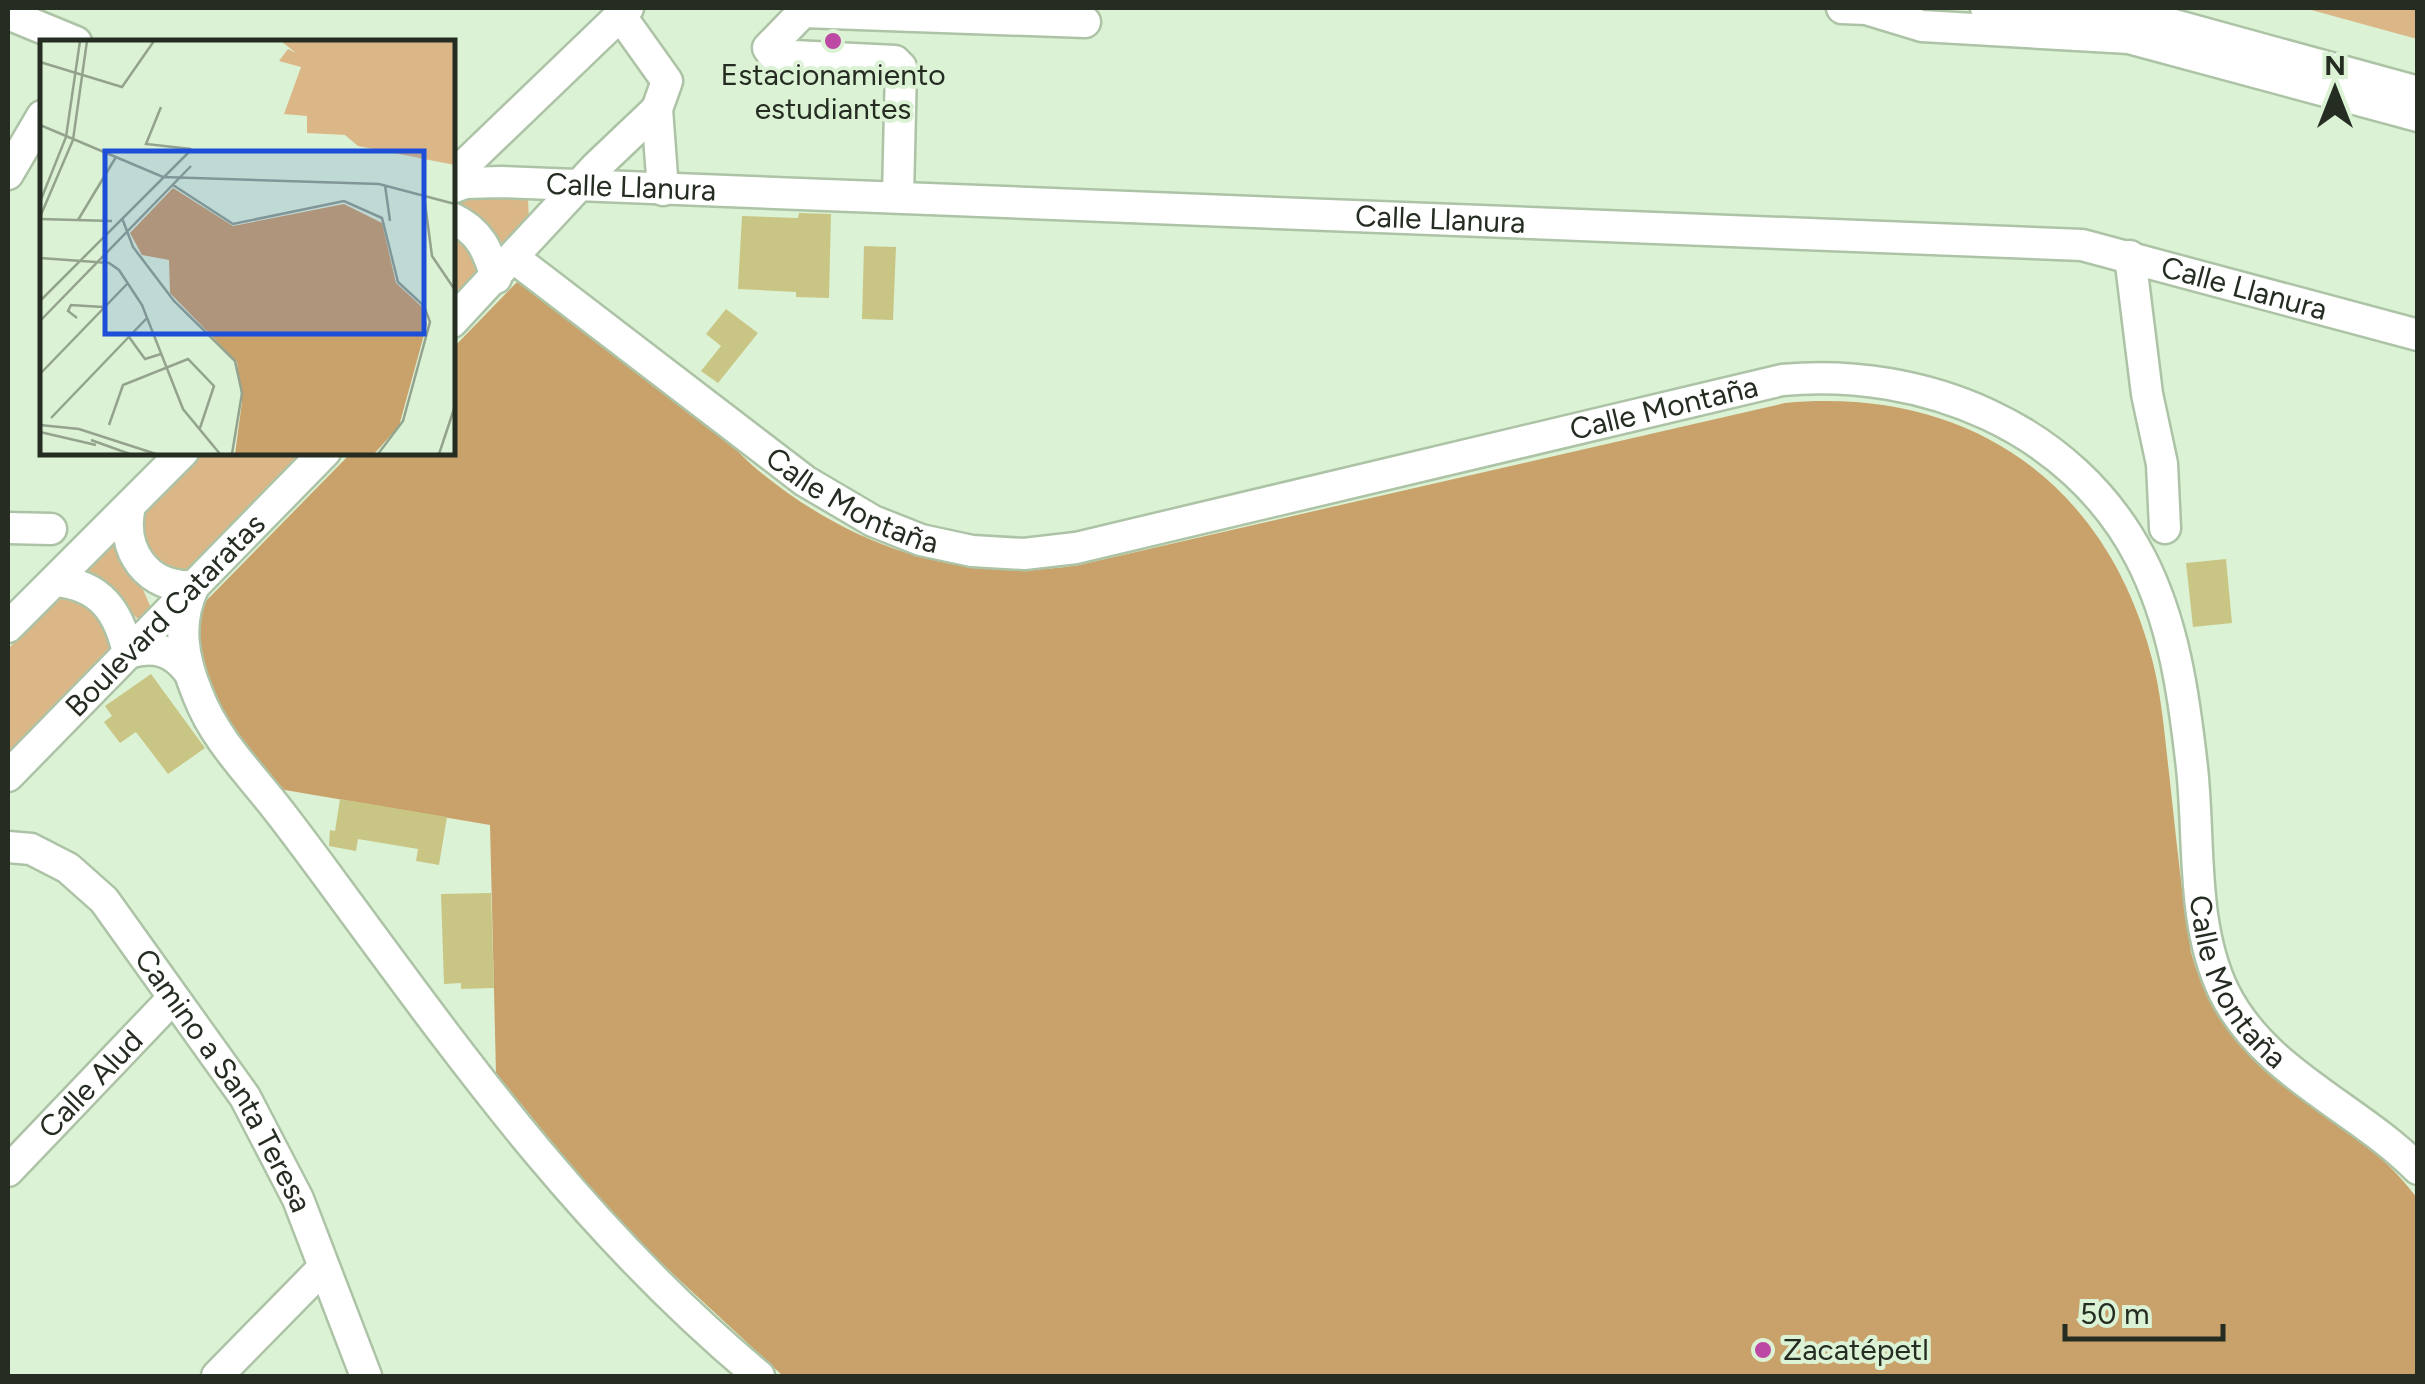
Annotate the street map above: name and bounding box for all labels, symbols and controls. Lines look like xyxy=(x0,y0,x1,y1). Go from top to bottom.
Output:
marker: Estacionamiento estudiantes xyxy=(822,30,844,52)
inset map xyxy=(40,40,455,455)
north arrow xyxy=(2285,40,2385,140)
text: N xyxy=(2324,48,2346,82)
place label: Estacionamiento estudiantes xyxy=(720,56,946,127)
street label: Calle Llanura xyxy=(545,165,717,209)
street label: Calle Llanura xyxy=(1354,197,1526,241)
street label: Calle Llanura xyxy=(2157,248,2331,328)
street label: Calle Montaña xyxy=(1566,367,1761,448)
street label: Calle Montaña xyxy=(759,439,942,561)
street label: Boulevard Cataratas xyxy=(57,505,273,724)
street label: Calle Montaña xyxy=(2182,893,2294,1076)
street label: Camino a Santa Teresa xyxy=(127,941,320,1217)
street label: Calle Alud xyxy=(30,1022,151,1146)
scale bar xyxy=(2065,1279,2222,1341)
text: 50 m xyxy=(2080,1295,2149,1332)
place label: Zacatépetl xyxy=(1783,1331,1929,1368)
marker: Zacatépetl xyxy=(1752,1339,1774,1361)

